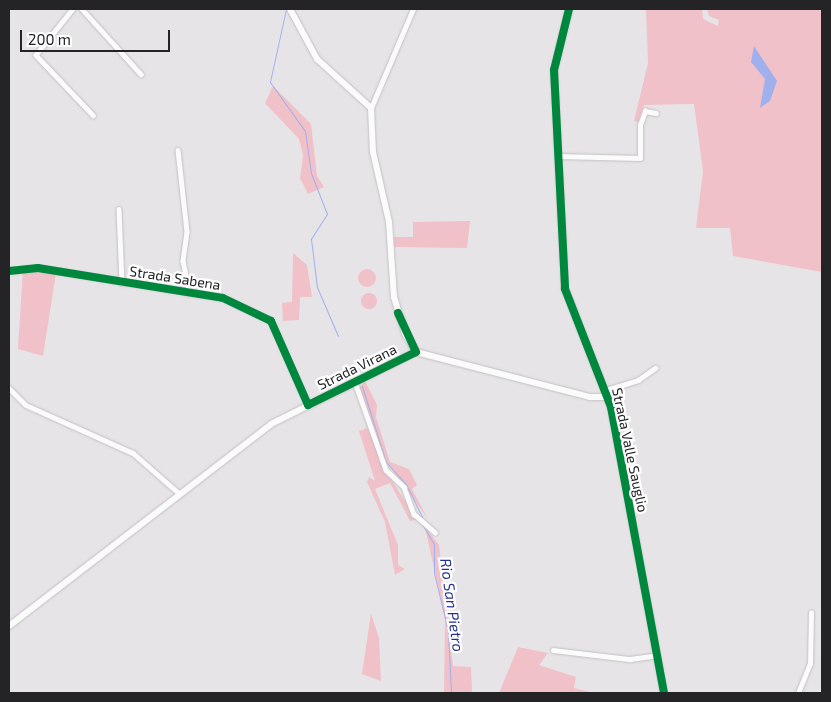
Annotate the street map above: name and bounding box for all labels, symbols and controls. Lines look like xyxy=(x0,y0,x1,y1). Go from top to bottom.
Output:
scale bar xyxy=(22,20,172,52)
text: 200 m xyxy=(28,30,71,48)
street label: Strada Sabena xyxy=(128,263,222,293)
street label: Strada Virana xyxy=(315,341,399,393)
street label: Strada Valle Sauglio xyxy=(609,386,651,514)
water label: Rio San Pietro xyxy=(437,557,467,653)

